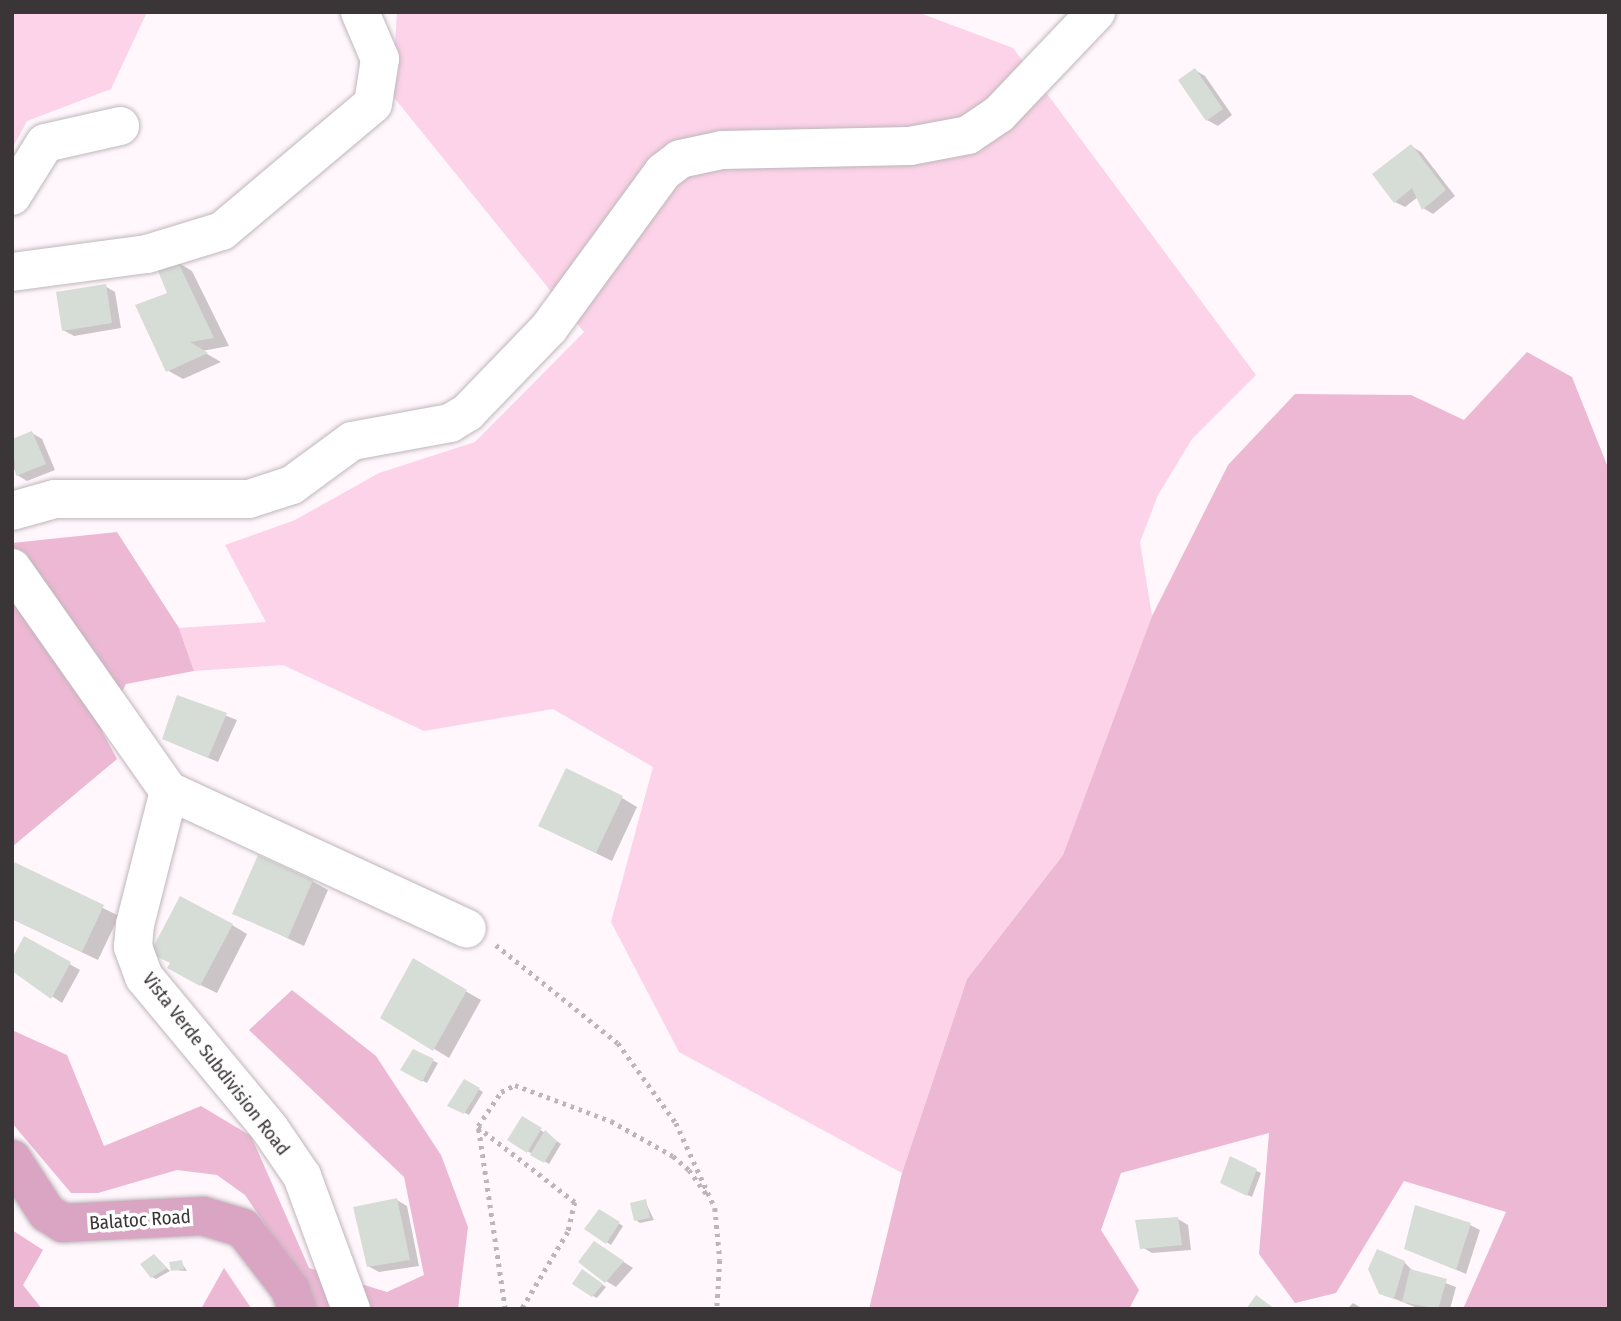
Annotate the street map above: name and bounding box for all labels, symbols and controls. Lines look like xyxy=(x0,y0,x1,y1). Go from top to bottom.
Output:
street label: Vista Verde Subdivision Road xyxy=(138,968,294,1160)
street label: Balatoc Road xyxy=(89,1205,191,1235)

